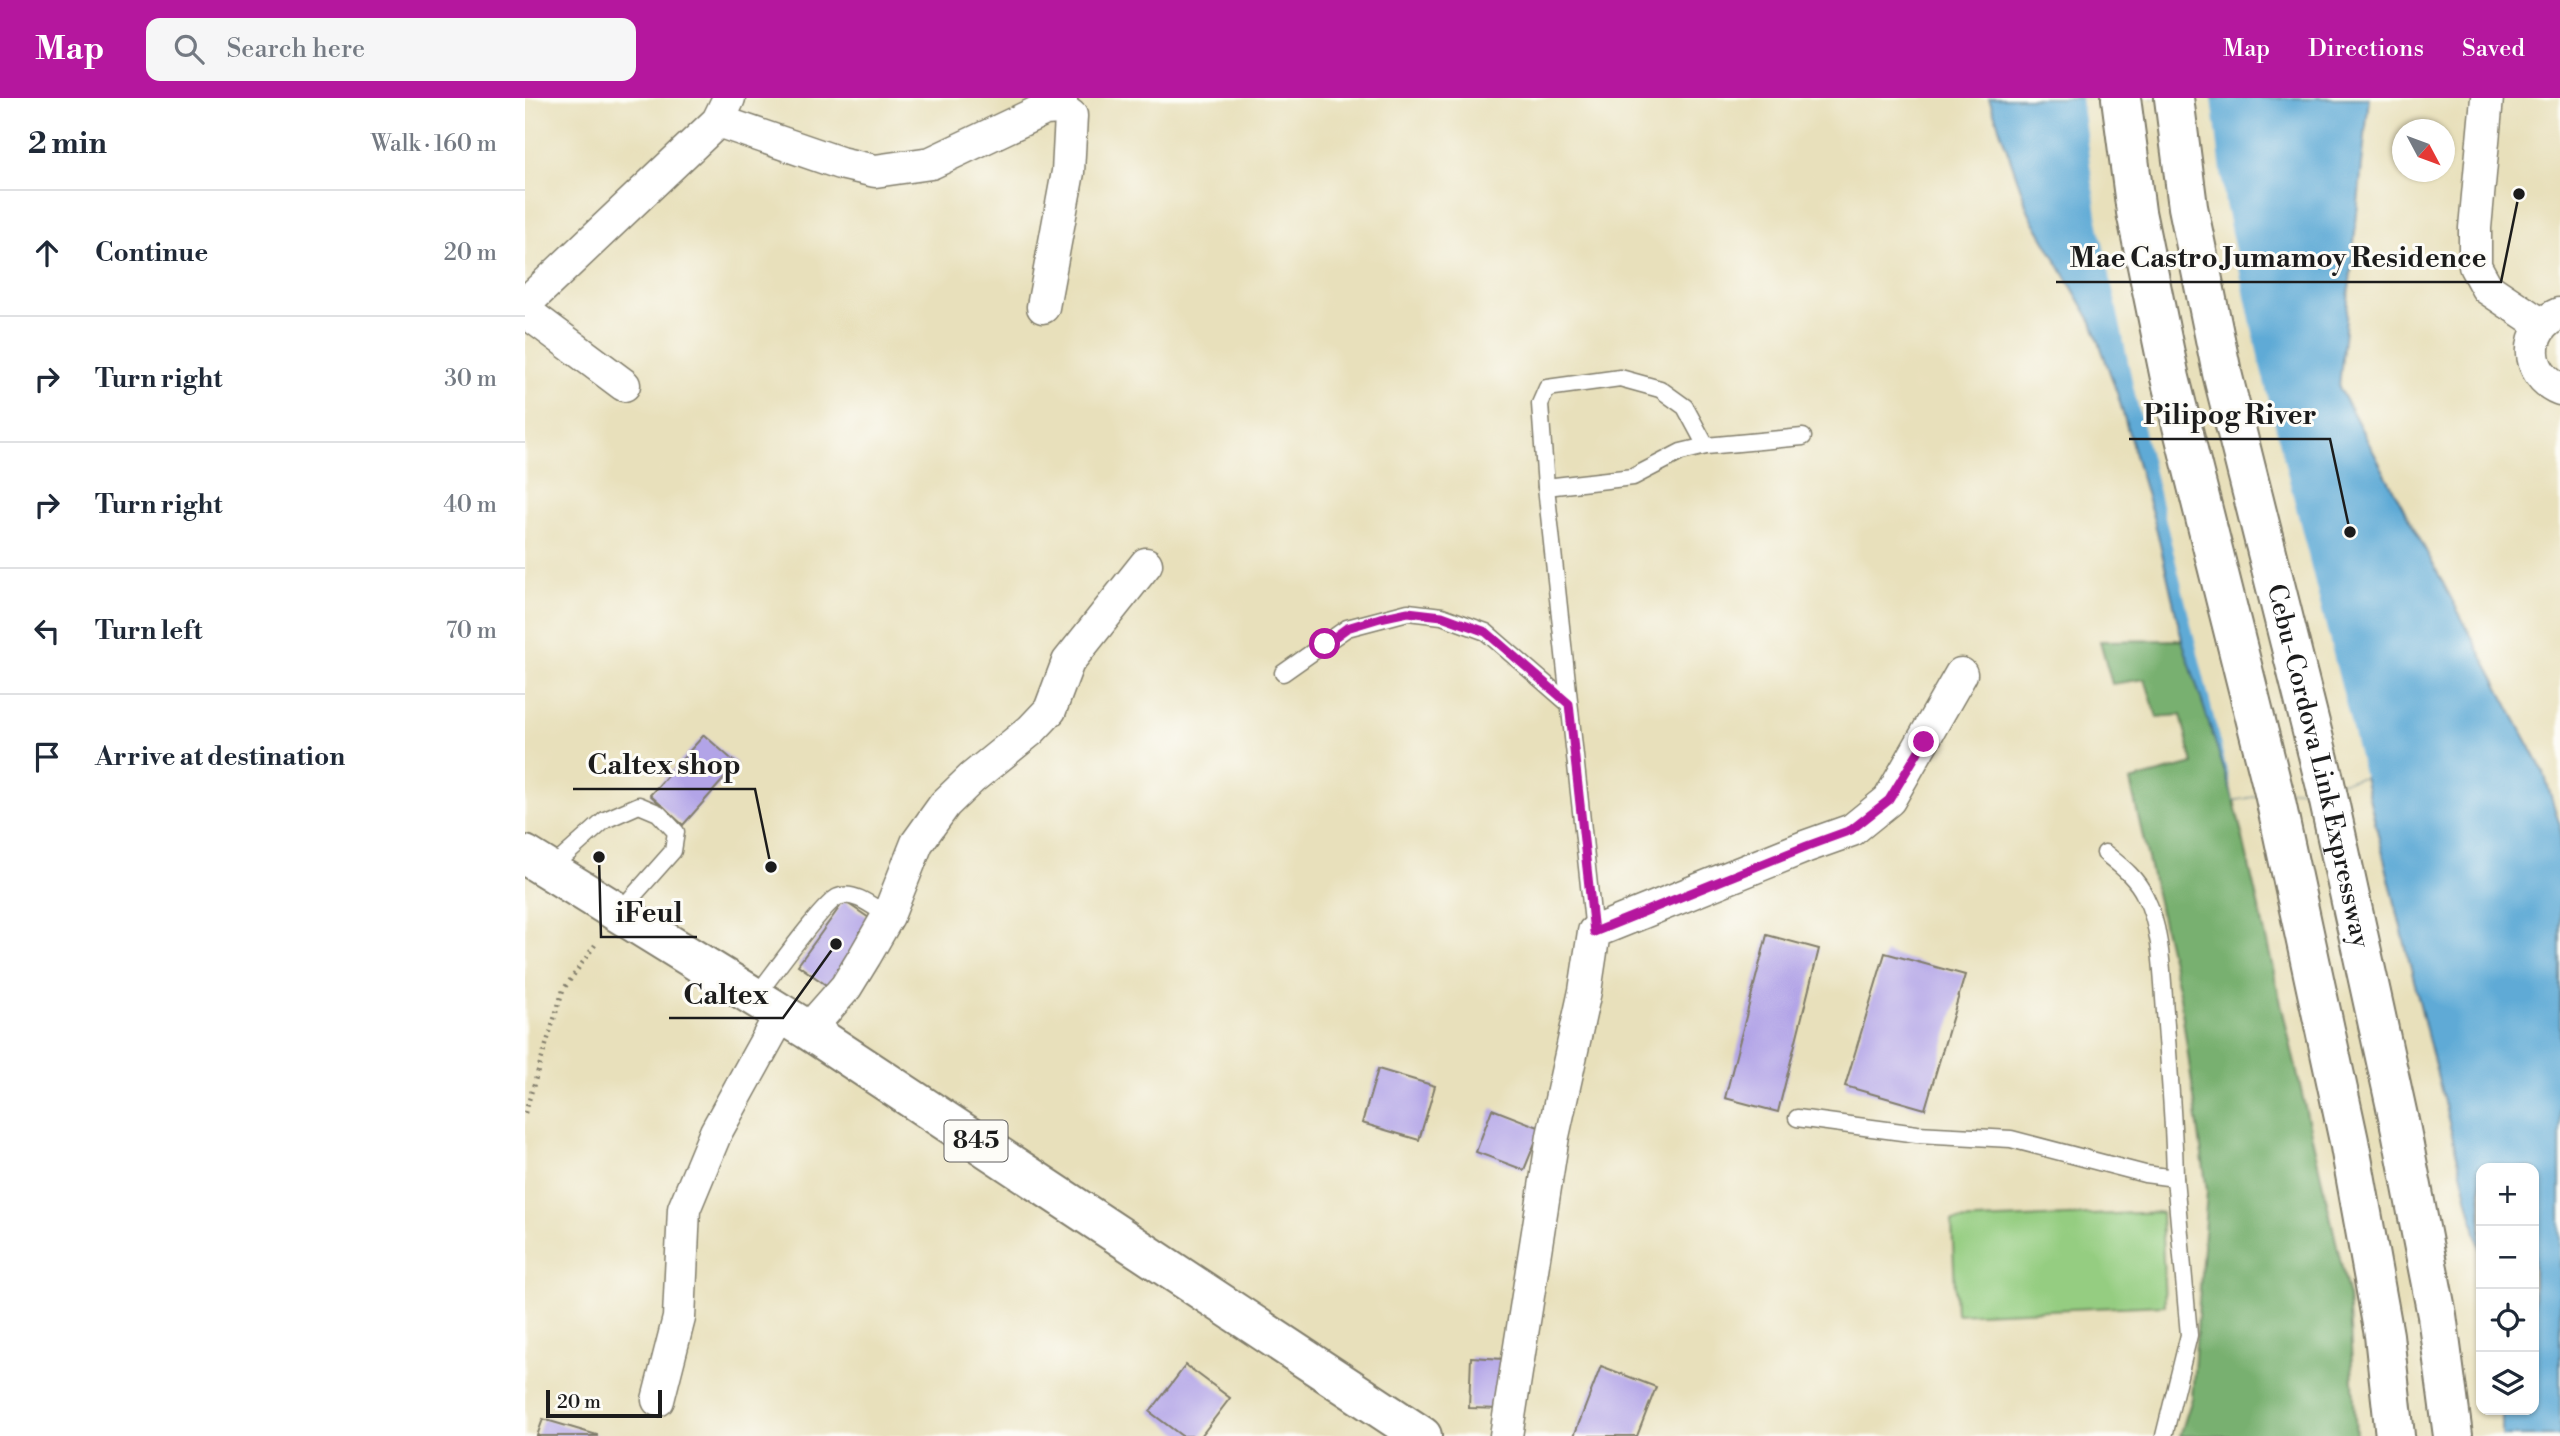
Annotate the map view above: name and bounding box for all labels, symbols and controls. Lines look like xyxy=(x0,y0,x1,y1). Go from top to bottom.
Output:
search box xyxy=(146,18,636,81)
text: Map xyxy=(35,29,104,70)
icon: search xyxy=(170,30,208,68)
text: Search here xyxy=(226,33,365,65)
text: Map xyxy=(2223,34,2270,64)
text: Directions xyxy=(2308,34,2424,64)
text: Saved xyxy=(2462,34,2525,64)
north arrow xyxy=(2392,119,2455,182)
text: 2 min xyxy=(28,125,107,163)
text: Walk · 160 m xyxy=(371,130,497,158)
callout: Mae Castro Jumamoy Residence xyxy=(2056,233,2501,282)
icon: ahead xyxy=(28,234,66,272)
text: Continue xyxy=(95,237,208,269)
text: 20 m xyxy=(444,239,497,267)
text: Mae Castro Jumamoy Residence xyxy=(2069,241,2487,276)
icon: right xyxy=(28,360,66,398)
text: Turn right xyxy=(95,363,223,395)
text: 30 m xyxy=(444,365,497,393)
callout: Pilipog River xyxy=(2129,390,2330,439)
text: Pilipog River xyxy=(2143,398,2317,433)
icon: right xyxy=(28,486,66,524)
text: Turn right xyxy=(95,489,223,521)
text: 40 m xyxy=(443,491,497,519)
street label: Cebu-Cordova Link Expressway xyxy=(2260,581,2377,951)
icon: left xyxy=(28,612,66,650)
text: Turn left xyxy=(95,615,203,647)
text: 70 m xyxy=(446,617,497,645)
route start xyxy=(1309,628,1340,659)
route end xyxy=(1908,726,1939,757)
icon: arrive xyxy=(28,738,66,776)
callout: Caltex shop xyxy=(573,740,755,789)
text: Arrive at destination xyxy=(95,741,345,773)
text: Caltex shop xyxy=(587,748,741,783)
callout: iFeul xyxy=(601,888,697,937)
text: iFeul xyxy=(615,896,683,931)
callout: Caltex xyxy=(669,969,783,1018)
text: Caltex xyxy=(683,978,770,1013)
road number: 845 xyxy=(945,1121,1007,1162)
map controls xyxy=(2476,1163,2539,1415)
button: + xyxy=(2476,1163,2539,1226)
button: − xyxy=(2476,1226,2539,1289)
button: locate xyxy=(2476,1289,2539,1352)
button: layers xyxy=(2476,1352,2539,1415)
scale bar xyxy=(546,1387,661,1419)
text: 20 m xyxy=(557,1390,601,1414)

